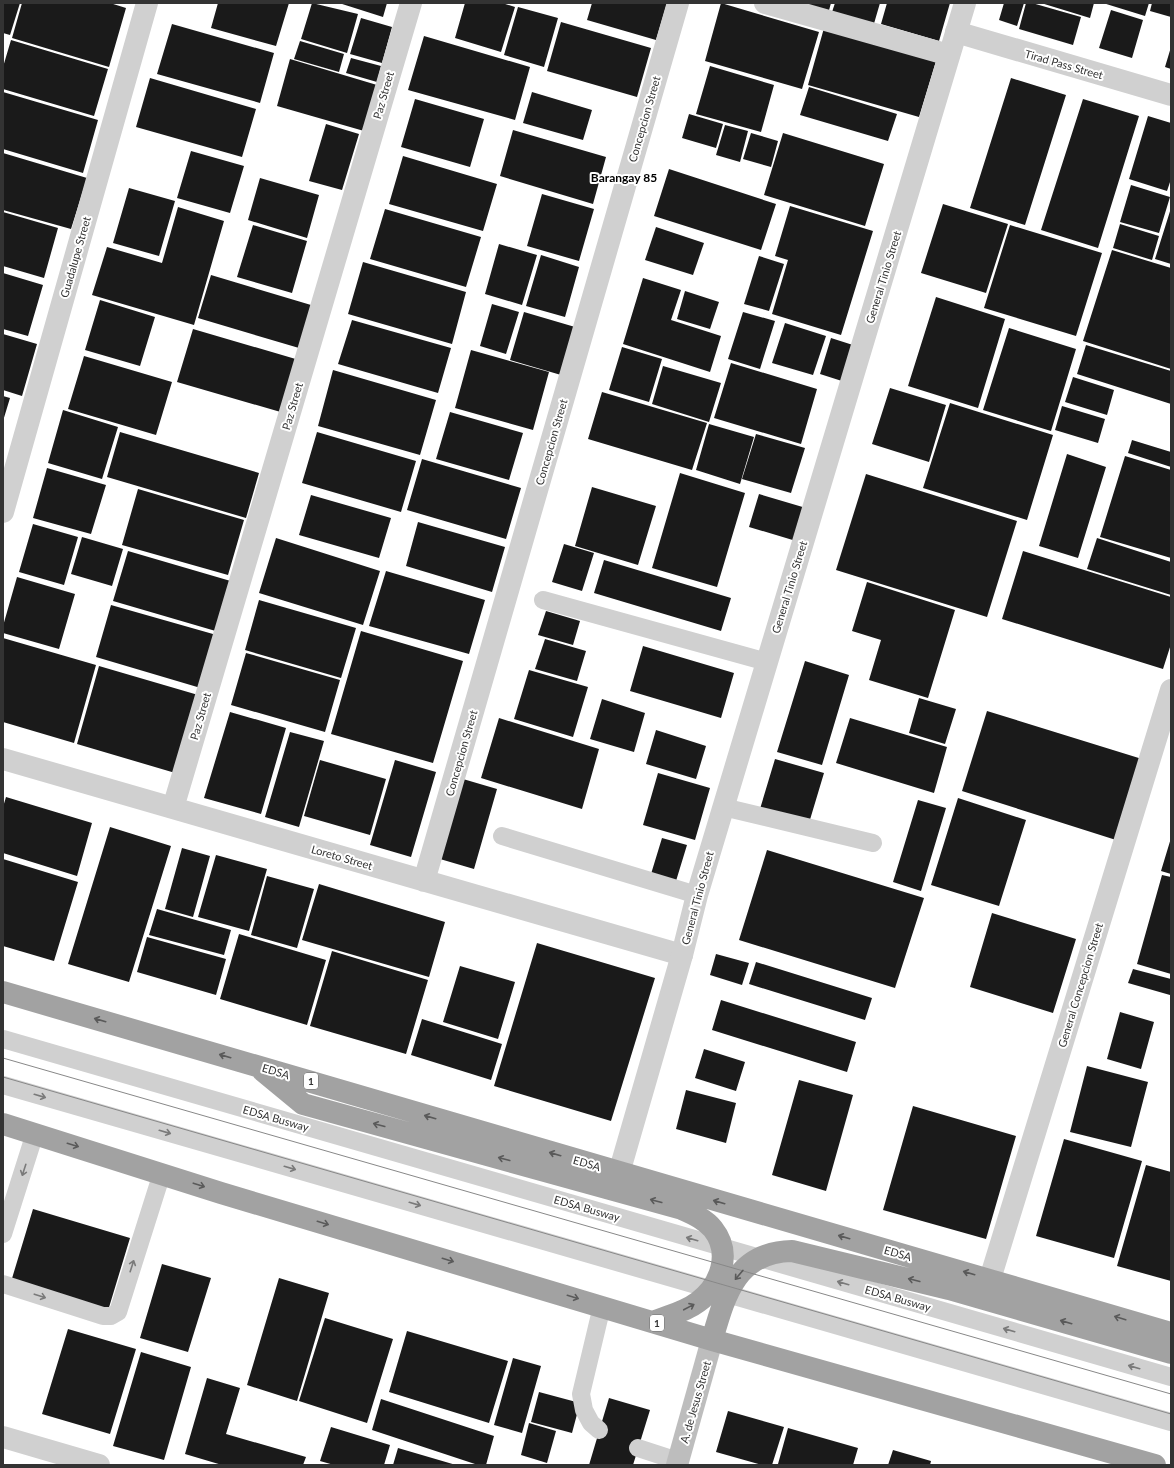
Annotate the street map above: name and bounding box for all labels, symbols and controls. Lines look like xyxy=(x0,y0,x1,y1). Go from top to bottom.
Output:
street label: Tirad Pass Street xyxy=(1023,47,1105,81)
street label: Paz Street xyxy=(370,70,396,120)
street label: Concepcion Street xyxy=(626,74,662,163)
district label: Barangay 85 xyxy=(591,170,657,185)
street label: Guadalupe Street xyxy=(57,215,93,299)
street label: General Tinio Street xyxy=(863,229,903,325)
street label: Paz Street xyxy=(279,381,305,431)
street label: Concepcion Street xyxy=(533,397,569,486)
street label: General Tinio Street xyxy=(769,539,809,635)
street label: Paz Street xyxy=(187,691,213,741)
street label: Concepcion Street xyxy=(443,708,479,797)
street label: Loreto Street xyxy=(310,842,374,872)
street label: General Tinio Street xyxy=(678,850,716,946)
street label: General Concepcion Street xyxy=(1055,921,1105,1049)
one-way arrow xyxy=(94,1016,107,1023)
one-way arrow xyxy=(219,1051,232,1059)
street label: EDSA xyxy=(261,1061,292,1081)
road number: 1 xyxy=(304,1073,318,1089)
one-way arrow xyxy=(34,1093,47,1100)
street label: EDSA Busway xyxy=(242,1102,311,1134)
one-way arrow xyxy=(424,1113,437,1120)
one-way arrow xyxy=(372,1121,385,1128)
one-way arrow xyxy=(159,1129,172,1136)
one-way arrow xyxy=(66,1142,79,1149)
one-way arrow xyxy=(548,1150,561,1157)
street label: EDSA xyxy=(572,1153,603,1173)
one-way arrow xyxy=(498,1155,511,1163)
one-way arrow xyxy=(19,1164,27,1176)
one-way arrow xyxy=(284,1165,297,1172)
one-way arrow xyxy=(192,1182,205,1189)
street label: EDSA Busway xyxy=(553,1192,622,1224)
one-way arrow xyxy=(650,1197,663,1205)
one-way arrow xyxy=(713,1197,726,1205)
one-way arrow xyxy=(408,1201,421,1208)
one-way arrow xyxy=(317,1220,330,1227)
one-way arrow xyxy=(838,1233,851,1240)
one-way arrow xyxy=(685,1235,698,1242)
street label: EDSA xyxy=(883,1243,914,1263)
one-way arrow xyxy=(441,1257,454,1264)
one-way arrow xyxy=(129,1260,136,1273)
one-way arrow xyxy=(962,1269,975,1276)
one-way arrow xyxy=(734,1270,743,1281)
one-way arrow xyxy=(908,1276,921,1283)
one-way arrow xyxy=(837,1278,850,1286)
street label: EDSA Busway xyxy=(864,1282,933,1314)
one-way arrow xyxy=(34,1293,47,1300)
one-way arrow xyxy=(566,1294,579,1301)
one-way arrow xyxy=(683,1303,695,1310)
one-way arrow xyxy=(1114,1314,1127,1321)
road number: 1 xyxy=(650,1315,664,1331)
one-way arrow xyxy=(1060,1318,1073,1325)
one-way arrow xyxy=(1002,1326,1015,1333)
street label: A. de Jesus Street xyxy=(677,1359,713,1445)
one-way arrow xyxy=(1127,1362,1140,1370)

